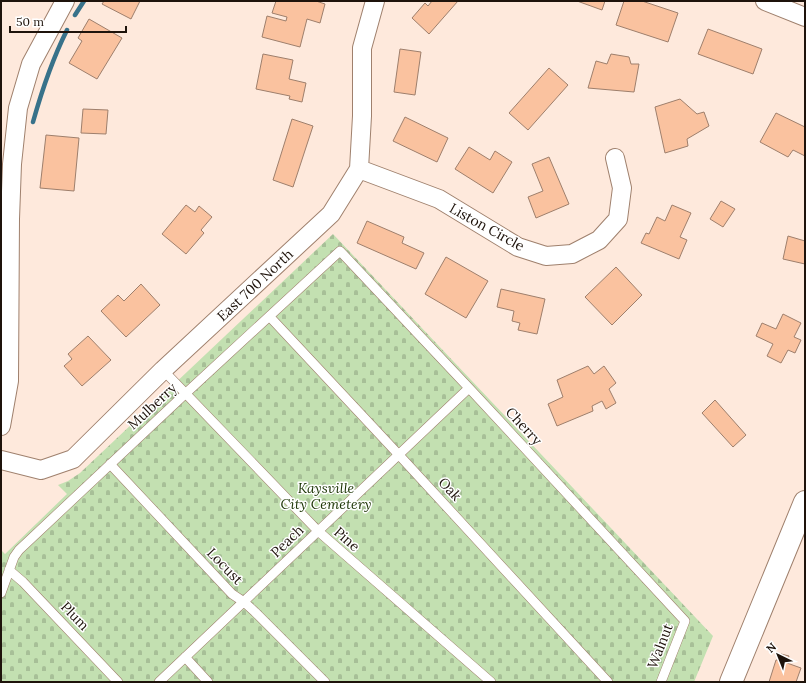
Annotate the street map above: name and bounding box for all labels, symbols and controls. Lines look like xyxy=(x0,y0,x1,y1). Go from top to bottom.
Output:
scale bar xyxy=(10,8,126,34)
text: 50 m xyxy=(16,14,44,29)
street label: Liston Circle xyxy=(446,199,528,255)
street label: East 700 North xyxy=(213,245,297,325)
street label: Mulberry xyxy=(124,378,181,433)
street label: Cherry xyxy=(502,403,547,449)
street label: Oak xyxy=(435,473,466,505)
park label: Kaysville City Cemetery xyxy=(281,479,371,513)
street label: Peach xyxy=(267,521,307,561)
street label: Pine xyxy=(330,523,364,555)
street label: Locust xyxy=(203,544,247,588)
street label: Plum xyxy=(57,598,93,634)
street label: Walnut xyxy=(643,620,677,671)
north arrow xyxy=(758,635,798,675)
text: N xyxy=(763,639,779,656)

